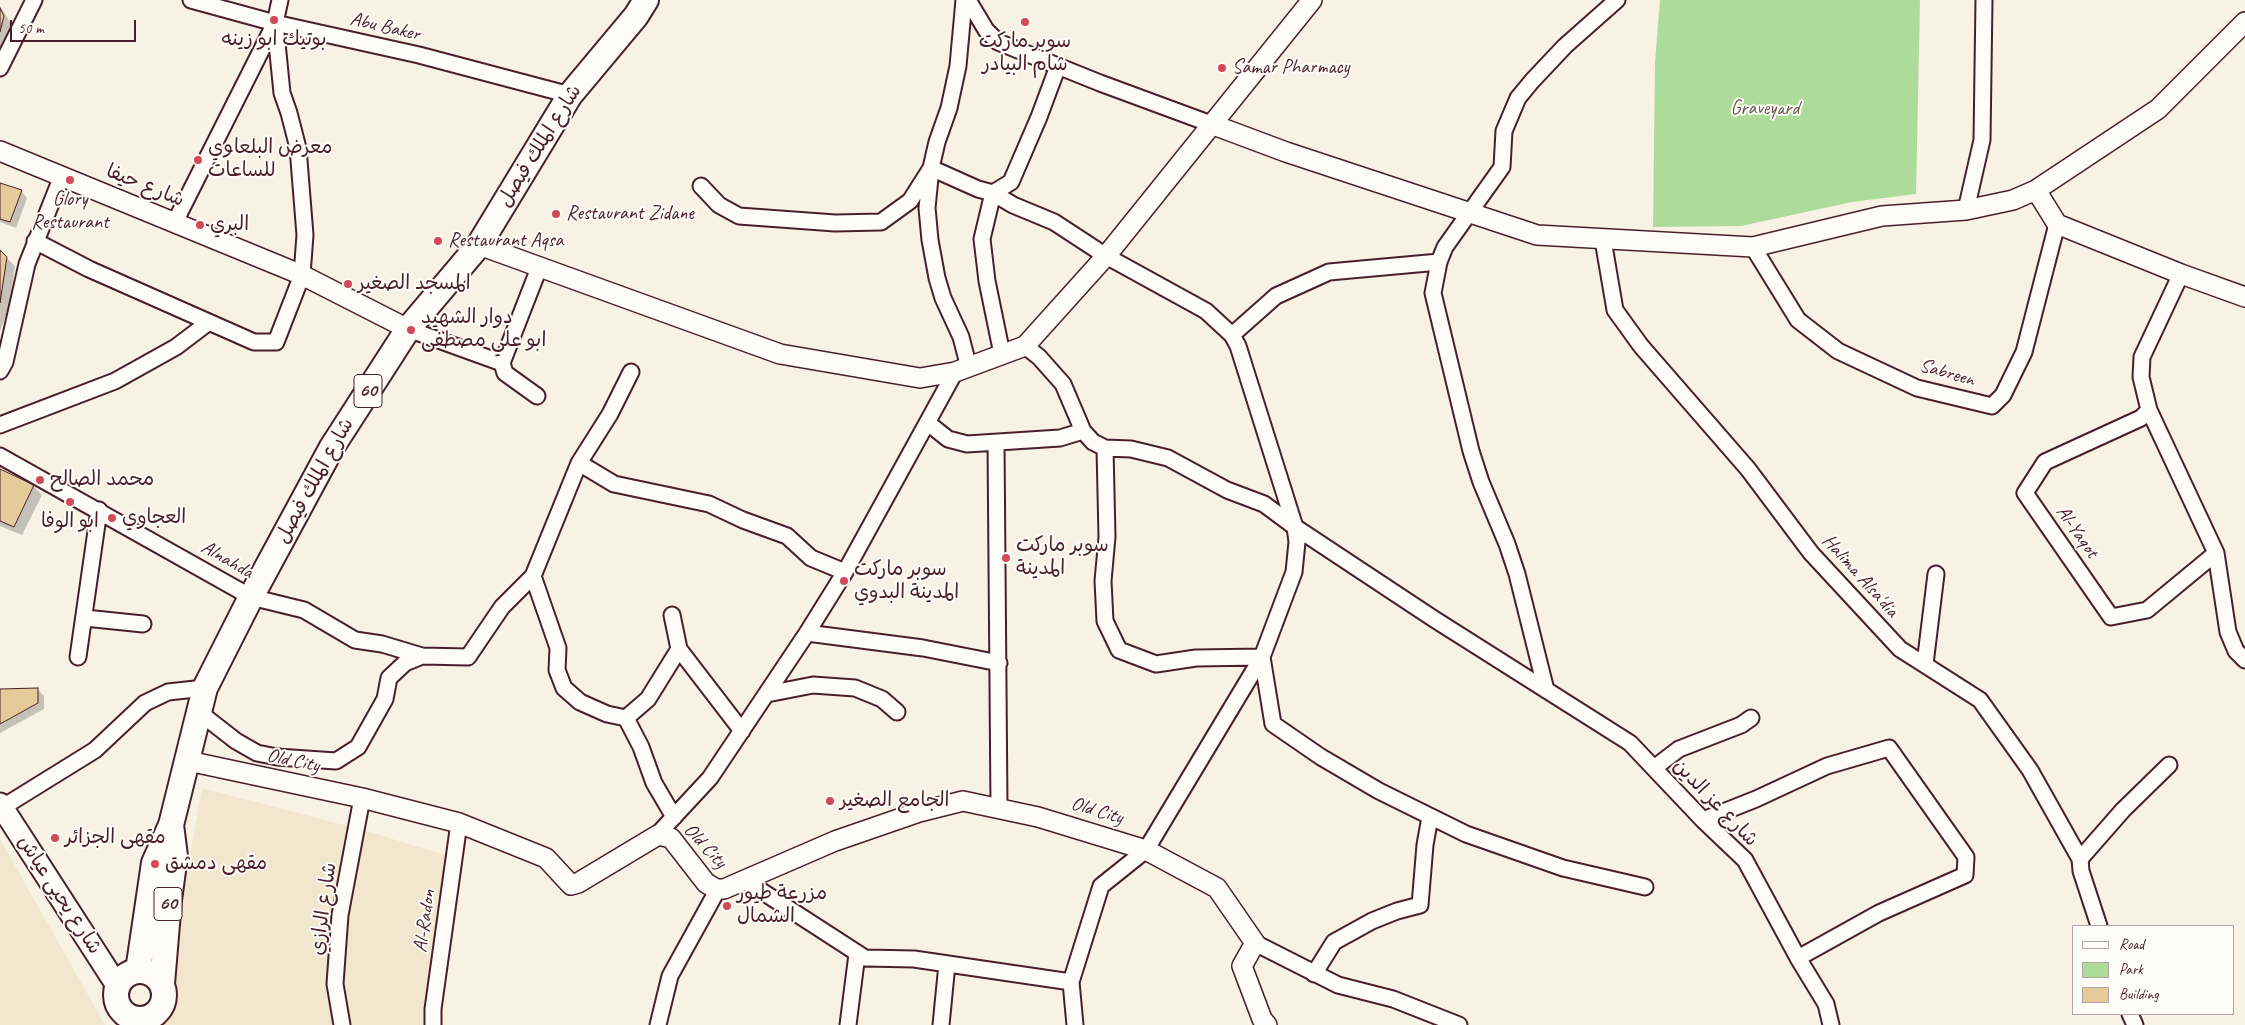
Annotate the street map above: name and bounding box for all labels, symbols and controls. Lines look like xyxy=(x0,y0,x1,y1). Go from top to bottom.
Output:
street label: Abu Baker xyxy=(348,7,422,47)
scale bar xyxy=(12,10,139,42)
marker: بوتيك ابو زينه xyxy=(268,14,280,26)
marker: سوبر ماركت شام البيادر xyxy=(1019,16,1031,28)
text: 50 m xyxy=(18,19,44,38)
place label: بوتيك ابو زينه xyxy=(221,28,327,52)
place label: سوبر ماركت شام البيادر xyxy=(979,30,1071,77)
place label: Samar Pharmacy xyxy=(1232,56,1349,80)
marker: Samar Pharmacy xyxy=(1216,62,1228,74)
street label: شارع الملك فيصل xyxy=(493,80,587,212)
park label: Graveyard xyxy=(1731,97,1799,121)
place label: معرض البلعاوي للساعات xyxy=(208,136,332,183)
marker: معرض البلعاوي للساعات xyxy=(192,154,204,166)
street label: شارع حيفا xyxy=(103,160,187,212)
marker: Glory Restaurant xyxy=(64,174,76,186)
place label: Glory Restaurant xyxy=(31,188,109,235)
place label: Restaurant Zidane xyxy=(566,202,694,226)
marker: Restaurant Zidane xyxy=(550,208,562,220)
place label: البري xyxy=(210,213,249,237)
marker: البري xyxy=(194,219,206,231)
place label: Restaurant Aqsa xyxy=(448,229,563,253)
marker: Restaurant Aqsa xyxy=(432,235,444,247)
place label: المسجد الصغير xyxy=(358,272,471,296)
marker: المسجد الصغير xyxy=(342,278,354,290)
place label: دوار الشهيد ابو علي مصطفى xyxy=(421,306,546,353)
marker: دوار الشهيد ابو علي مصطفى xyxy=(405,324,417,336)
street label: Sabreen xyxy=(1917,354,1977,392)
road number: 60 xyxy=(354,374,382,408)
street label: شارع الملك فيصل xyxy=(271,414,359,548)
place label: محمد الصالح xyxy=(50,468,154,492)
marker: محمد الصالح xyxy=(34,474,46,486)
marker: ابو الوفا xyxy=(64,496,76,508)
street label: Al-Yaqot xyxy=(2050,501,2104,563)
place label: العجاوي xyxy=(122,506,186,530)
place label: ابو الوفا xyxy=(41,510,99,534)
marker: العجاوي xyxy=(106,512,118,524)
street label: Halima Alsa'dia xyxy=(1817,530,1903,622)
place label: سوبر ماركت المدينة xyxy=(1016,534,1109,581)
street label: Alnahda xyxy=(197,536,257,584)
marker: سوبر ماركت المدينة xyxy=(1000,552,1012,564)
place label: سوبر ماركت المدينة البدوي xyxy=(854,558,959,605)
marker: سوبر ماركت المدينة البدوي xyxy=(838,575,850,587)
street label: Old City xyxy=(265,744,321,778)
street label: شارع عز الدين xyxy=(1667,754,1763,852)
place label: الجامع الصغير xyxy=(840,789,949,813)
street label: Old City xyxy=(1068,792,1126,830)
marker: الجامع الصغير xyxy=(824,795,836,807)
street label: Old City xyxy=(678,818,732,874)
place label: مقهى الجزائر xyxy=(65,826,166,850)
street label: شارع يحيى عياش xyxy=(12,831,106,959)
marker: مقهى الجزائر xyxy=(49,832,61,844)
place label: مقهى دمشق xyxy=(165,852,267,876)
marker: مقهى دمشق xyxy=(149,858,161,870)
street label: شارع الرازي xyxy=(306,861,342,957)
place label: مزرعة طيور الشمال xyxy=(737,882,827,929)
road number: 60 xyxy=(154,888,182,921)
street label: Al-Radon xyxy=(409,888,441,954)
marker: مزرعة طيور الشمال xyxy=(721,900,733,912)
legend xyxy=(2072,925,2235,1015)
text: Road xyxy=(2119,935,2144,954)
text: Park xyxy=(2119,960,2143,979)
text: Building xyxy=(2119,985,2158,1004)

